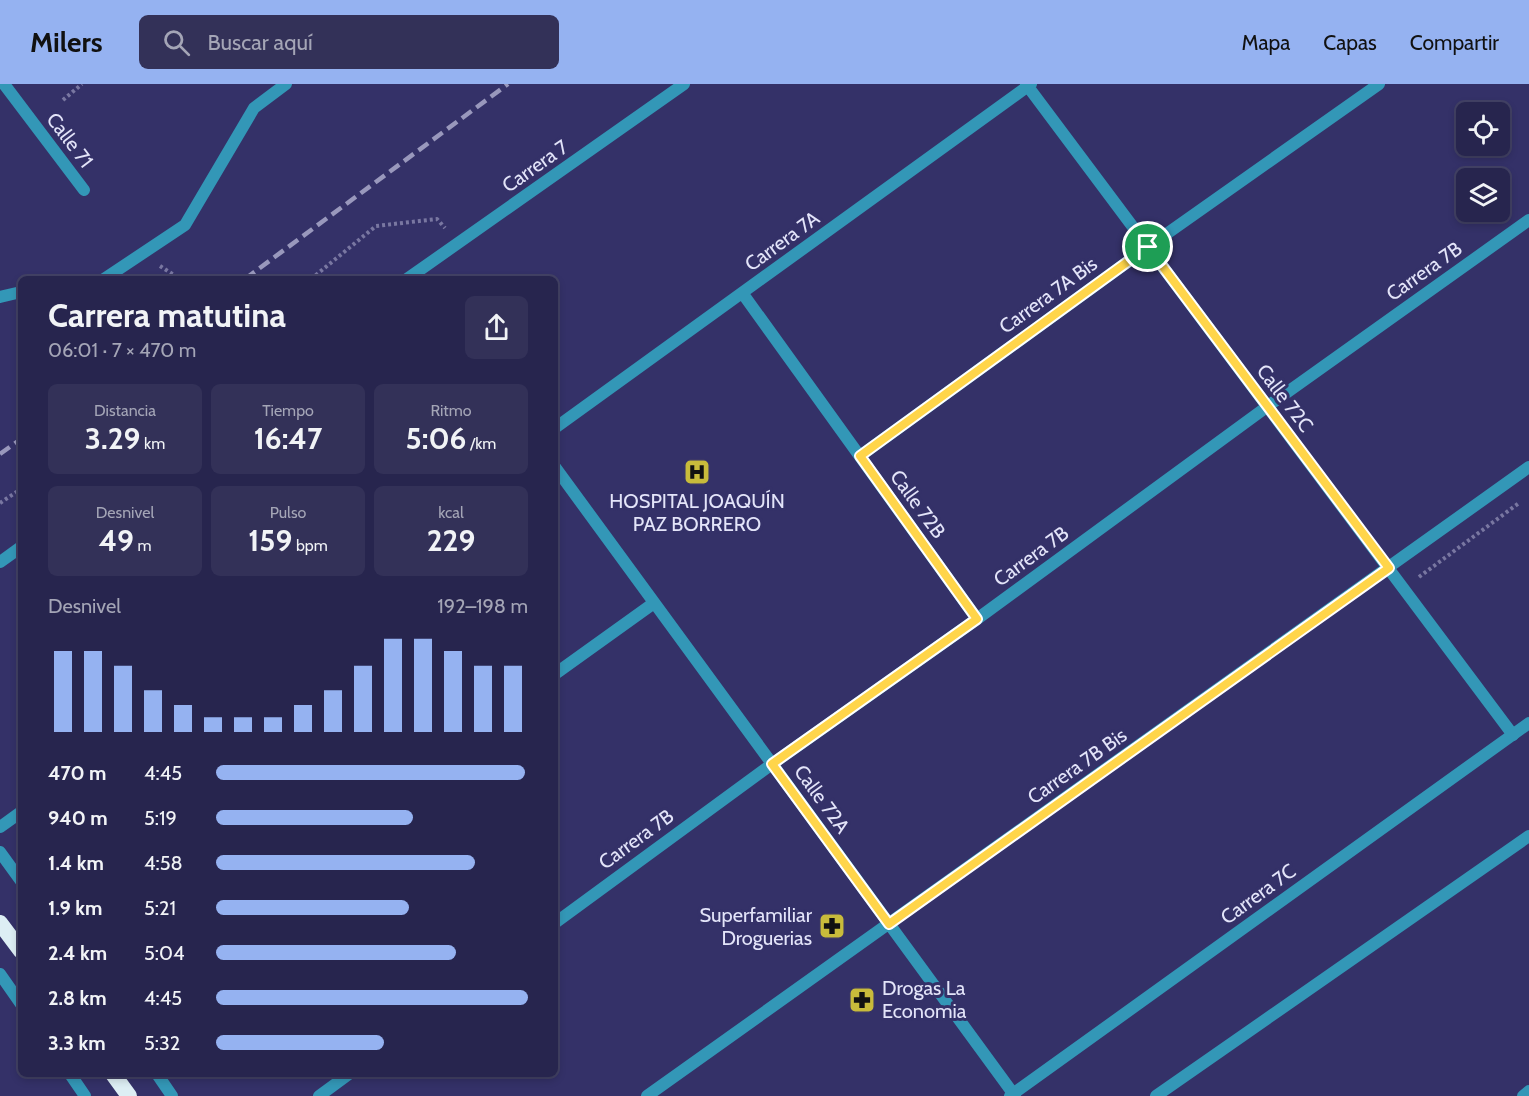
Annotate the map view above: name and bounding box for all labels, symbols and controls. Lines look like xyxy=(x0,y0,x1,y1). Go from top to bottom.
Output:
search box xyxy=(139,15,559,69)
text: Milers xyxy=(30,25,103,59)
icon: search xyxy=(160,26,193,59)
text: Buscar aquí xyxy=(208,29,313,56)
text: Mapa xyxy=(1242,30,1290,55)
text: Capas xyxy=(1323,30,1377,55)
text: Compartir xyxy=(1410,30,1499,55)
map controls xyxy=(1456,102,1510,222)
button: locate xyxy=(1456,102,1510,156)
street label: Calle 71 xyxy=(42,108,98,172)
street label: Carrera 7 xyxy=(497,135,573,197)
button: layers xyxy=(1456,168,1510,222)
street label: Carrera 7A xyxy=(740,206,825,276)
pin xyxy=(1122,221,1173,272)
icon: arrive xyxy=(1131,230,1164,263)
street label: Carrera 7B xyxy=(1382,236,1466,306)
street label: Carrera 7A Bis xyxy=(994,251,1102,339)
text: Carrera matutina xyxy=(48,295,286,335)
button: share xyxy=(465,296,528,359)
text: 06:01 · 7 × 470 m xyxy=(48,338,196,362)
street label: Calle 72C xyxy=(1252,359,1318,437)
text: Distancia xyxy=(94,401,156,420)
text: Tiempo xyxy=(262,401,314,420)
text: Ritmo xyxy=(430,401,472,420)
text: 3.29 xyxy=(85,420,140,457)
text: 16:47 xyxy=(254,420,322,457)
text: 5:06 xyxy=(406,420,466,457)
text: km xyxy=(140,434,165,453)
text: /km xyxy=(466,434,496,453)
hospital icon: HOSPITAL JOAQUÍN PAZ BORRERO xyxy=(682,457,712,487)
street label: Calle 72B xyxy=(885,465,951,543)
place label: HOSPITAL JOAQUÍN PAZ BORRERO xyxy=(609,489,785,536)
text: Desnivel xyxy=(96,503,154,522)
text: Pulso xyxy=(270,503,306,522)
text: kcal xyxy=(438,503,464,522)
street label: Carrera 7B xyxy=(989,521,1073,591)
text: 49 xyxy=(98,522,134,559)
text: 159 xyxy=(248,522,292,559)
text: 229 xyxy=(427,522,475,559)
text: m xyxy=(134,536,152,555)
text: bpm xyxy=(292,536,328,555)
text: Desnivel xyxy=(48,594,121,618)
text: 192–198 m xyxy=(437,594,528,618)
street label: Carrera 7B Bis xyxy=(1023,723,1131,809)
street label: Calle 72A xyxy=(789,760,855,838)
text: 470 m xyxy=(48,761,106,785)
text: 4:45 xyxy=(144,761,182,785)
street label: Carrera 7B xyxy=(594,804,678,874)
text: 940 m xyxy=(48,806,108,830)
text: 5:19 xyxy=(144,806,177,830)
text: 1.4 km xyxy=(48,851,104,875)
text: 4:58 xyxy=(144,851,183,875)
street label: Carrera 7C xyxy=(1216,859,1300,929)
text: 1.9 km xyxy=(48,896,102,920)
text: 5:21 xyxy=(144,896,176,920)
place label: Superfamiliar Droguerias xyxy=(699,903,813,950)
pharmacy icon: Superfamiliar Droguerias xyxy=(817,911,847,941)
text: 2.4 km xyxy=(48,941,107,965)
text: 5:04 xyxy=(144,941,185,965)
place label: Drogas La Economia xyxy=(882,976,967,1023)
pharmacy icon: Drogas La Economia xyxy=(847,985,877,1015)
text: 2.8 km xyxy=(48,986,107,1010)
text: 4:45 xyxy=(144,986,182,1010)
text: 3.3 km xyxy=(48,1031,106,1055)
text: 5:32 xyxy=(144,1031,180,1055)

